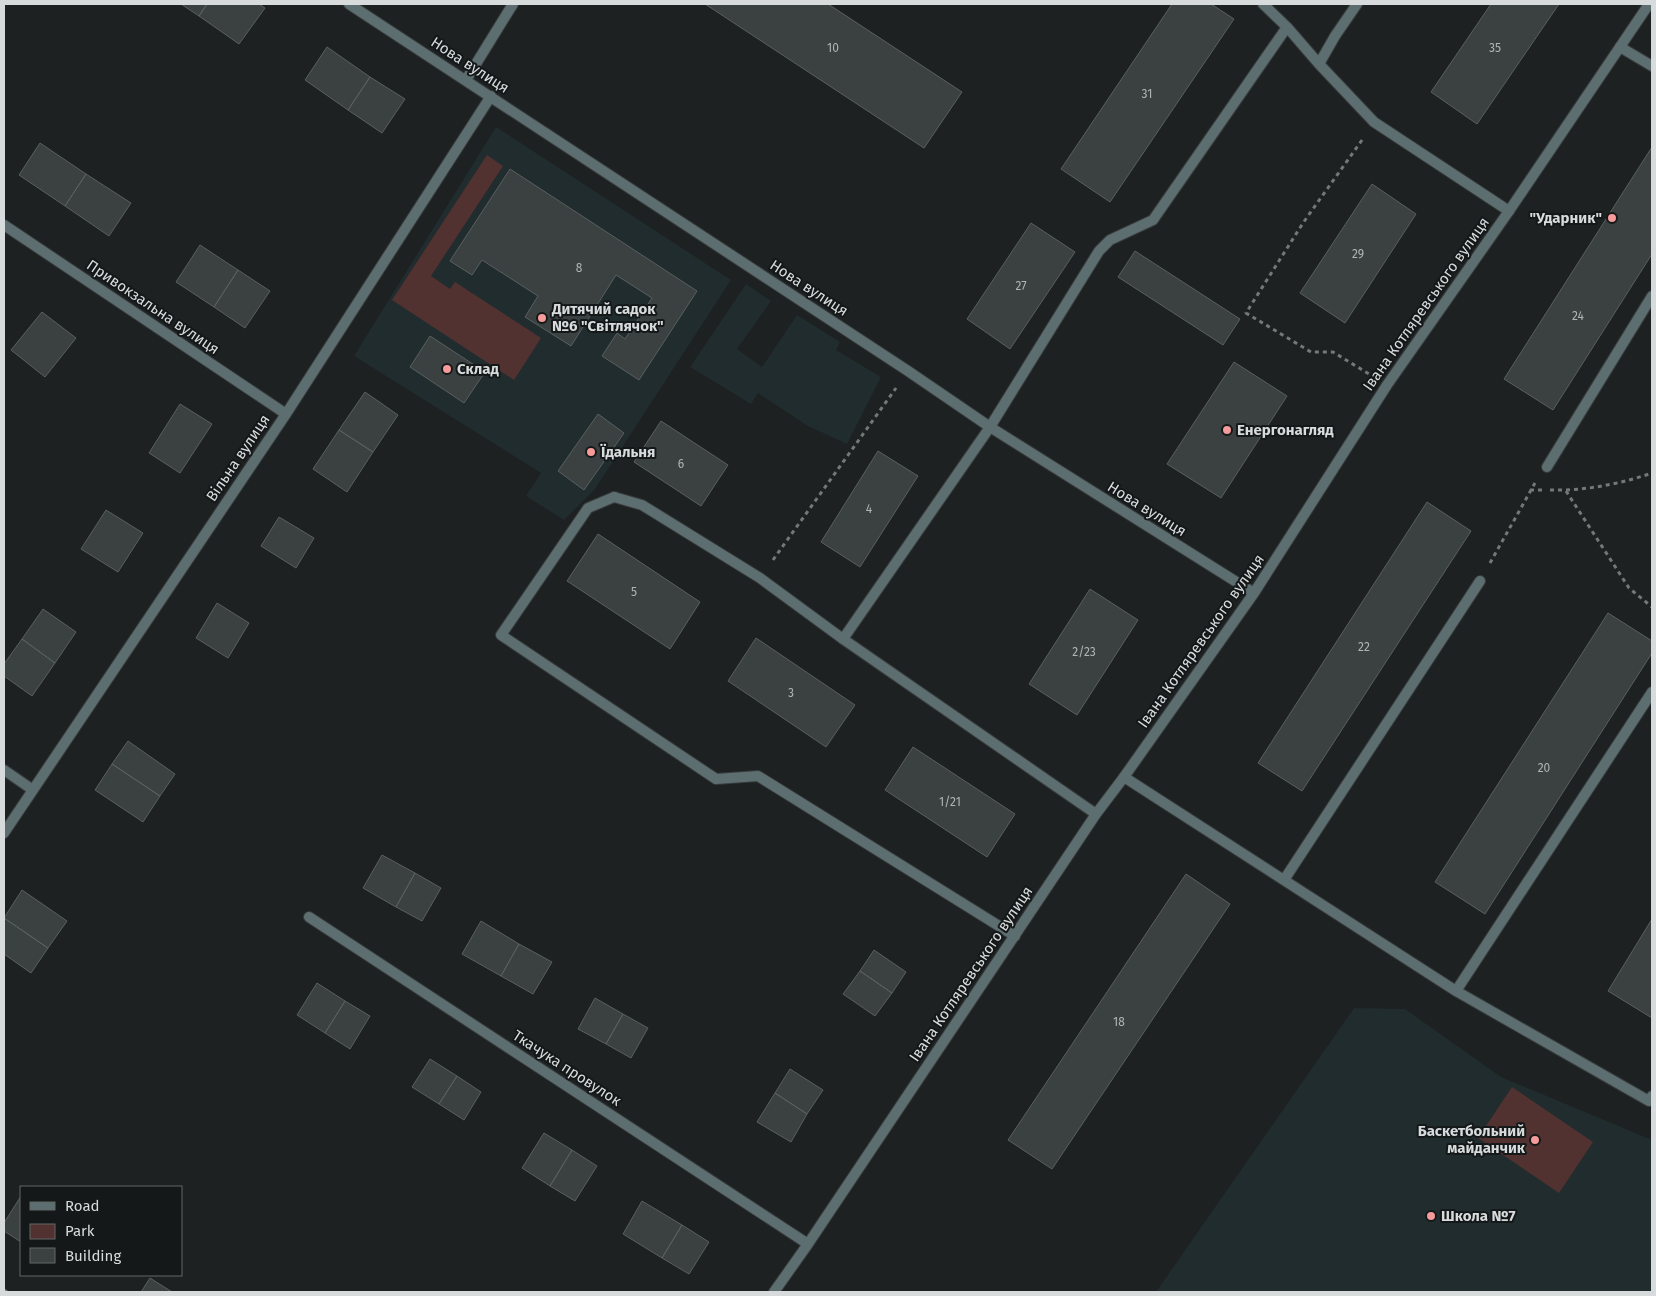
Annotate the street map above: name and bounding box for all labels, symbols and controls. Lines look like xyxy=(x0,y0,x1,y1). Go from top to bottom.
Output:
street label: Нова вулиця xyxy=(428,33,512,97)
house number: 10 xyxy=(827,41,839,55)
house number: 35 xyxy=(1489,41,1501,55)
house number: 31 xyxy=(1142,87,1152,101)
place label: "Ударник" xyxy=(1530,209,1602,227)
marker: "Ударник" xyxy=(1606,212,1618,224)
street label: Івана Котляревського вулиця xyxy=(1359,214,1493,394)
house number: 29 xyxy=(1352,247,1364,261)
street label: Привокзальна вулиця xyxy=(83,256,223,358)
street label: Нова вулиця xyxy=(767,256,851,320)
house number: 8 xyxy=(576,261,583,275)
house number: 27 xyxy=(1015,279,1027,293)
place label: Дитячий садок №6 "Світлячок" xyxy=(551,300,664,335)
house number: 24 xyxy=(1572,309,1585,323)
marker: Дитячий садок №6 "Світлячок" xyxy=(536,312,548,324)
place label: Склад xyxy=(457,360,499,378)
marker: Склад xyxy=(441,363,453,375)
street label: Вільна вулиця xyxy=(202,411,274,505)
place label: Енергонагляд xyxy=(1237,421,1334,439)
marker: Енергонагляд xyxy=(1221,424,1233,436)
place label: Їдальня xyxy=(600,443,655,461)
marker: Їдальня xyxy=(585,446,597,458)
house number: 6 xyxy=(678,457,684,471)
street label: Нова вулиця xyxy=(1104,478,1190,540)
house number: 4 xyxy=(866,502,873,516)
street label: Івана Котляревського вулиця xyxy=(1134,551,1268,731)
house number: 5 xyxy=(631,585,637,599)
house number: 22 xyxy=(1358,640,1370,654)
house number: 2/23 xyxy=(1072,645,1096,659)
house number: 3 xyxy=(788,686,794,700)
house number: 20 xyxy=(1538,761,1551,775)
house number: 1/21 xyxy=(939,795,961,809)
street label: Івана Котляревського вулиця xyxy=(905,883,1037,1065)
house number: 18 xyxy=(1113,1015,1125,1029)
street label: Ткачука провулок xyxy=(509,1026,625,1110)
place label: Баскетбольний майданчик xyxy=(1418,1122,1526,1157)
marker: Баскетбольний майданчик xyxy=(1529,1134,1541,1146)
legend xyxy=(20,1186,182,1276)
text: Road xyxy=(65,1197,100,1215)
place label: Школа №7 xyxy=(1441,1207,1515,1225)
marker: Школа №7 xyxy=(1425,1210,1437,1222)
text: Park xyxy=(65,1222,95,1240)
text: Building xyxy=(65,1247,121,1265)

